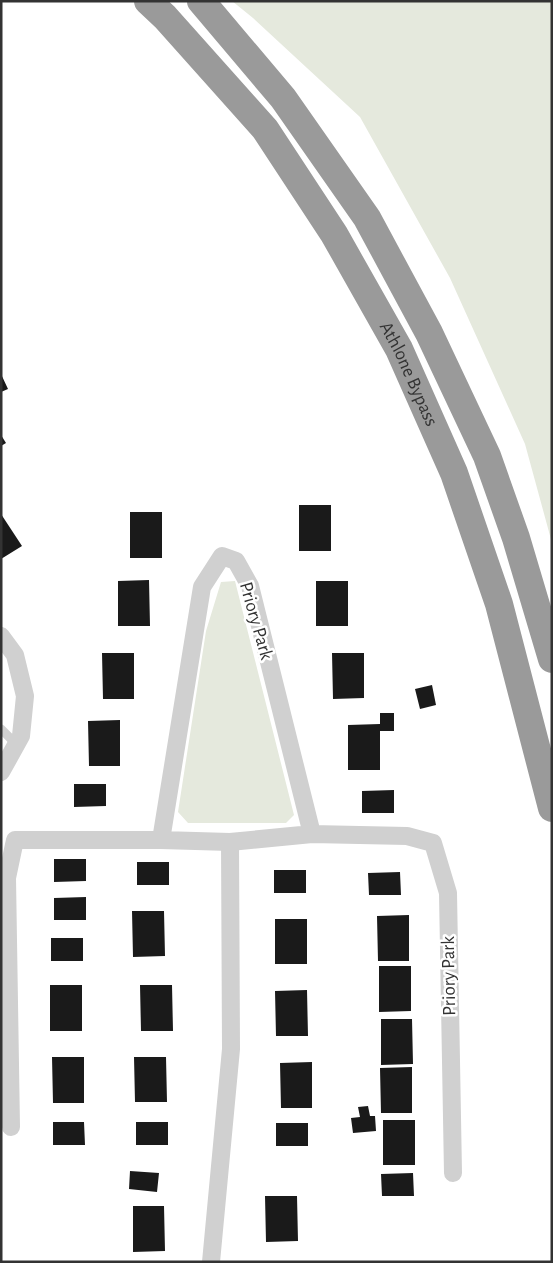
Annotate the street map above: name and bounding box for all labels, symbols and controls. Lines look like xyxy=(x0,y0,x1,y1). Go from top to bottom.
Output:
street label: Athlone Bypass xyxy=(376,318,441,429)
street label: Priory Park xyxy=(236,580,276,662)
street label: Priory Park xyxy=(439,936,459,1016)

